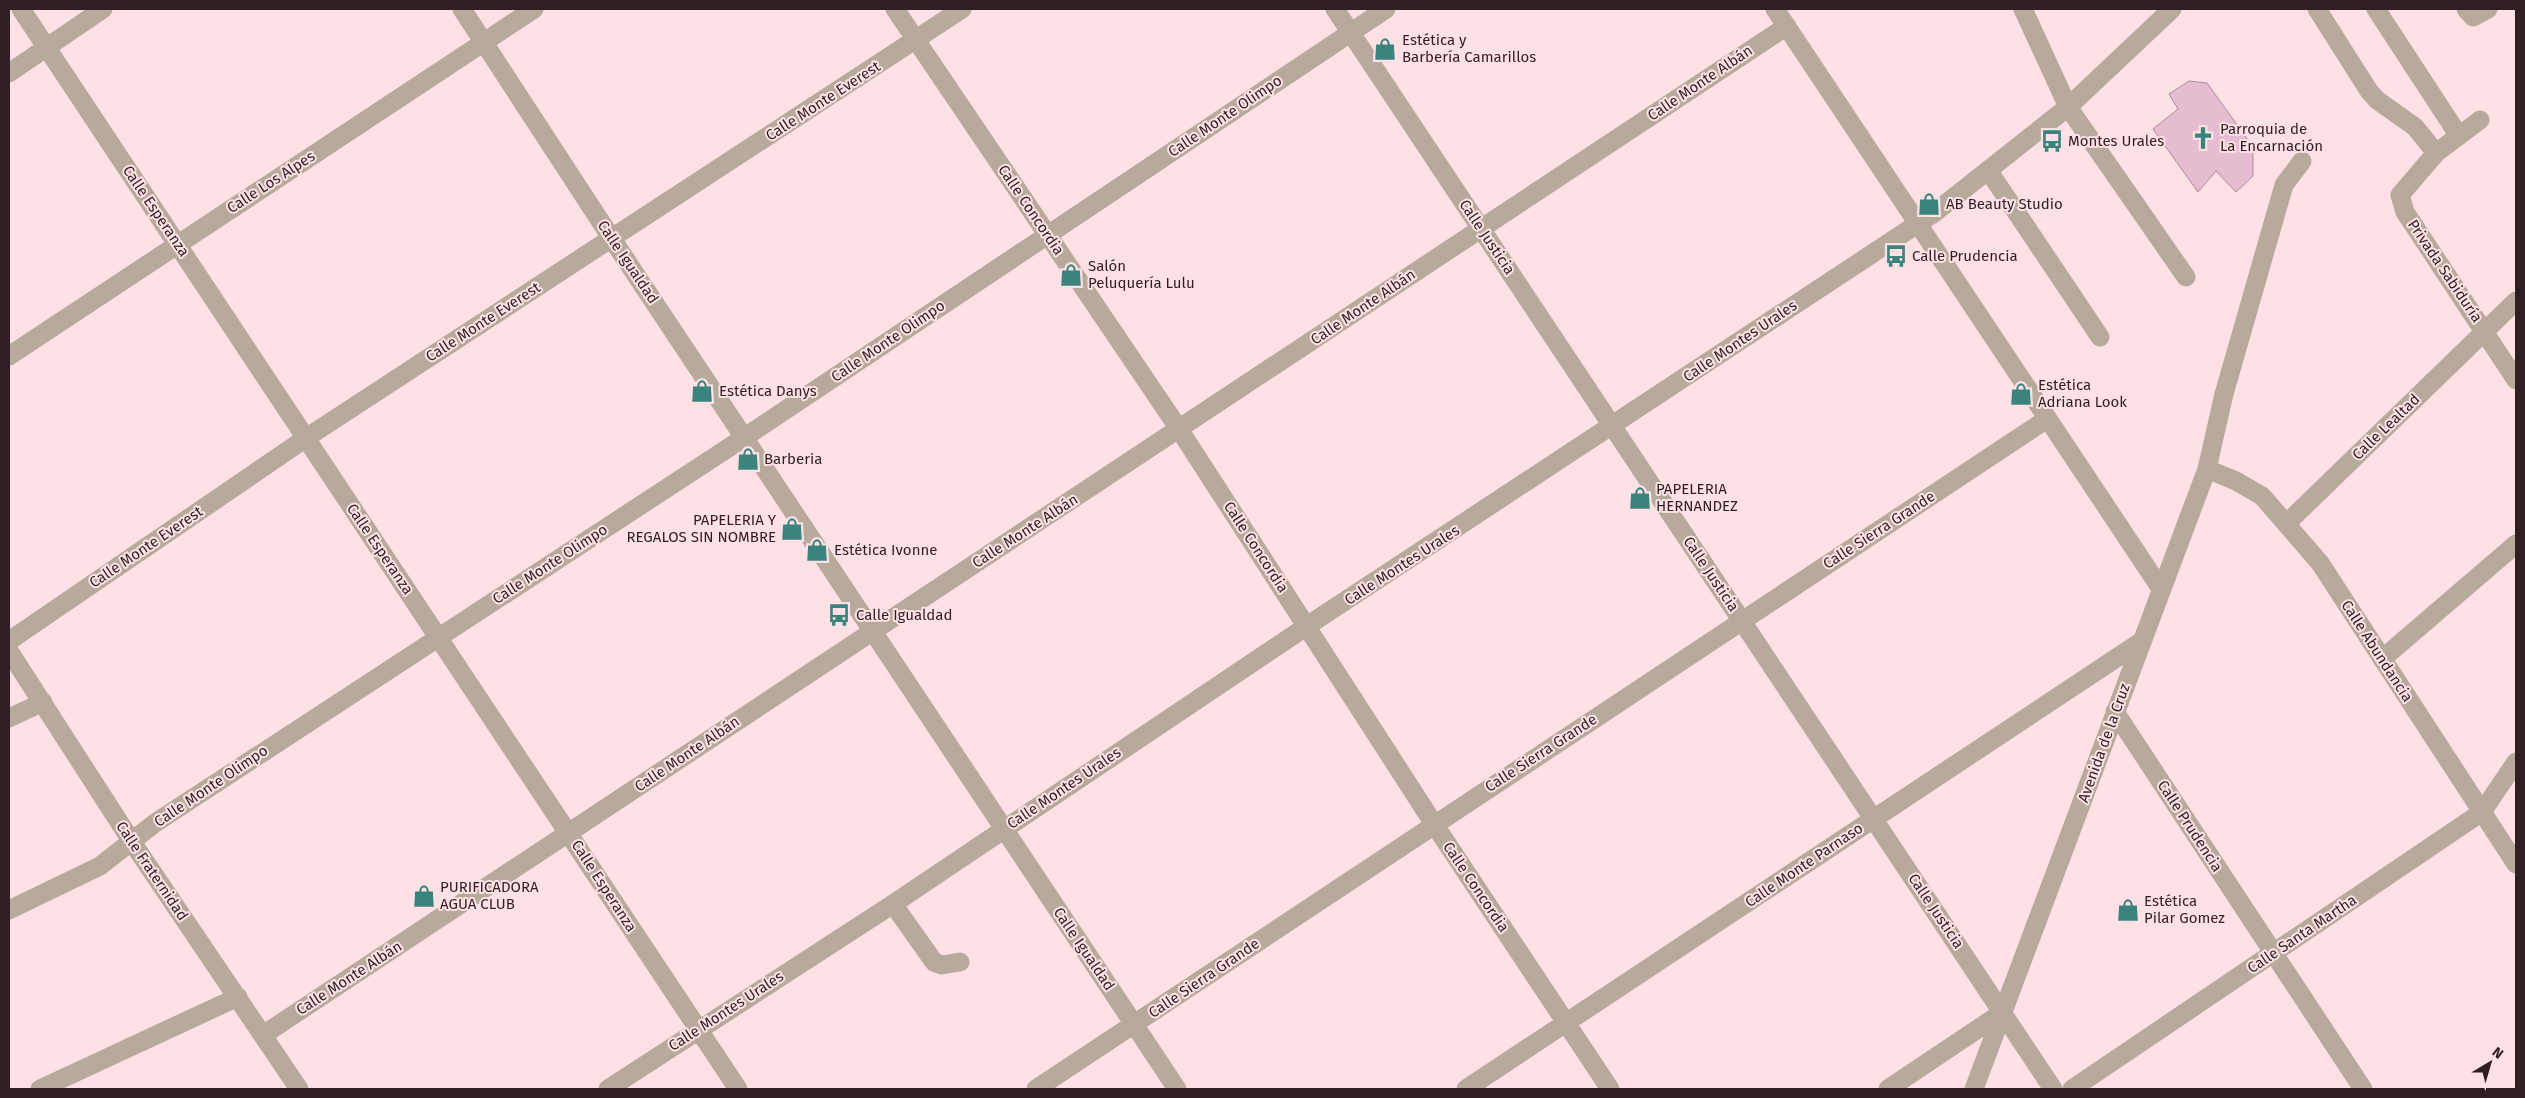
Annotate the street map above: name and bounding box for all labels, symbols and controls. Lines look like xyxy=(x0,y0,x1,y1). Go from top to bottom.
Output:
place label: Estética y Barbería Camarillos xyxy=(1402,31,1536,66)
shop icon: Estética y Barbería Camarillos xyxy=(1372,36,1398,62)
street label: Calle Monte Albán xyxy=(1644,41,1756,125)
street label: Calle Monte Everest xyxy=(762,57,884,145)
street label: Calle Monte Olimpo xyxy=(1165,71,1285,161)
place label: Parroquia de La Encarnación xyxy=(2220,120,2323,155)
church icon: Parroquia de La Encarnación xyxy=(2190,125,2216,151)
bus stop icon: Montes Urales xyxy=(2039,128,2065,154)
place label: Montes Urales xyxy=(2068,132,2164,150)
street label: Calle Los Alpes xyxy=(224,147,318,217)
street label: Calle Concordia xyxy=(994,161,1068,259)
street label: Calle Esperanza xyxy=(119,162,193,260)
shop icon: AB Beauty Studio xyxy=(1916,191,1942,217)
place label: AB Beauty Studio xyxy=(1946,195,2063,213)
street label: Calle Justicia xyxy=(1455,196,1519,278)
street label: Privada Sabiduría xyxy=(2404,216,2486,326)
street label: Calle Igualdad xyxy=(594,217,662,307)
bus stop icon: Calle Prudencia xyxy=(1883,243,1909,269)
place label: Calle Prudencia xyxy=(1912,247,2018,265)
place label: Salón Peluquería Lulu xyxy=(1088,257,1195,292)
shop icon: Salón Peluquería Lulu xyxy=(1058,262,1084,288)
street label: Calle Monte Albán xyxy=(1307,265,1419,349)
street label: Calle Monte Everest xyxy=(422,278,544,366)
street label: Calle Monte Olimpo xyxy=(828,296,948,386)
street label: Calle Montes Urales xyxy=(1680,296,1800,386)
place label: Estética Adriana Look xyxy=(2038,376,2127,411)
shop icon: Estética Danys xyxy=(689,378,715,404)
shop icon: Estética Adriana Look xyxy=(2008,381,2034,407)
place label: Estética Danys xyxy=(719,382,817,400)
street label: Calle Lealtad xyxy=(2348,390,2424,464)
shop icon: Barberia xyxy=(735,446,761,472)
place label: Barberia xyxy=(764,450,822,468)
place label: PAPELERIA HERNANDEZ xyxy=(1656,480,1738,515)
shop icon: PAPELERIA HERNANDEZ xyxy=(1627,485,1653,511)
street label: Calle Sierra Grande xyxy=(1820,487,1938,573)
street label: Calle Monte Albán xyxy=(969,490,1081,572)
street label: Calle Concordia xyxy=(1220,498,1292,596)
street label: Calle Esperanza xyxy=(343,500,417,598)
street label: Calle Monte Everest xyxy=(86,502,207,592)
place label: PAPELERIA Y REGALOS SIN NOMBRE xyxy=(626,511,777,546)
shop icon: PAPELERIA Y REGALOS SIN NOMBRE xyxy=(779,516,805,542)
street label: Calle Monte Olimpo xyxy=(489,520,611,608)
street label: Calle Montes Urales xyxy=(1341,521,1463,609)
street label: Calle Justicia xyxy=(1679,533,1743,615)
shop icon: Estética Ivonne xyxy=(804,537,830,563)
place label: Estética Ivonne xyxy=(834,541,937,559)
street label: Calle Abundancia xyxy=(2337,597,2417,705)
bus stop icon: Calle Igualdad xyxy=(826,602,852,628)
place label: Calle Igualdad xyxy=(856,606,952,624)
street label: Avenida de la Cruz xyxy=(2074,681,2134,805)
street label: Calle Sierra Grande xyxy=(1482,710,1600,796)
street label: Calle Monte Albán xyxy=(631,712,743,796)
street label: Calle Monte Olimpo xyxy=(151,741,271,831)
street label: Calle Montes Urales xyxy=(1004,743,1124,833)
street label: Calle Prudencia xyxy=(2154,777,2226,875)
street label: Calle Fraternidad xyxy=(112,818,192,924)
street label: Calle Monte Parnaso xyxy=(1742,819,1866,911)
street label: Calle Esperanza xyxy=(568,837,640,935)
street label: Calle Concordia xyxy=(1439,838,1513,936)
street label: Calle Justicia xyxy=(1904,870,1968,952)
place label: PURIFICADORA AGUA CLUB xyxy=(440,878,539,913)
shop icon: PURIFICADORA AGUA CLUB xyxy=(411,883,437,909)
street label: Calle Santa Martha xyxy=(2244,891,2360,977)
place label: Estética Pilar Gomez xyxy=(2144,892,2225,927)
shop icon: Estética Pilar Gomez xyxy=(2115,897,2141,923)
street label: Calle Igualdad xyxy=(1050,904,1118,994)
street label: Calle Sierra Grande xyxy=(1145,934,1263,1022)
street label: Calle Monte Albán xyxy=(293,937,405,1019)
street label: Calle Montes Urales xyxy=(665,967,787,1055)
north arrow xyxy=(2465,1038,2515,1088)
text: N xyxy=(2489,1044,2507,1063)

